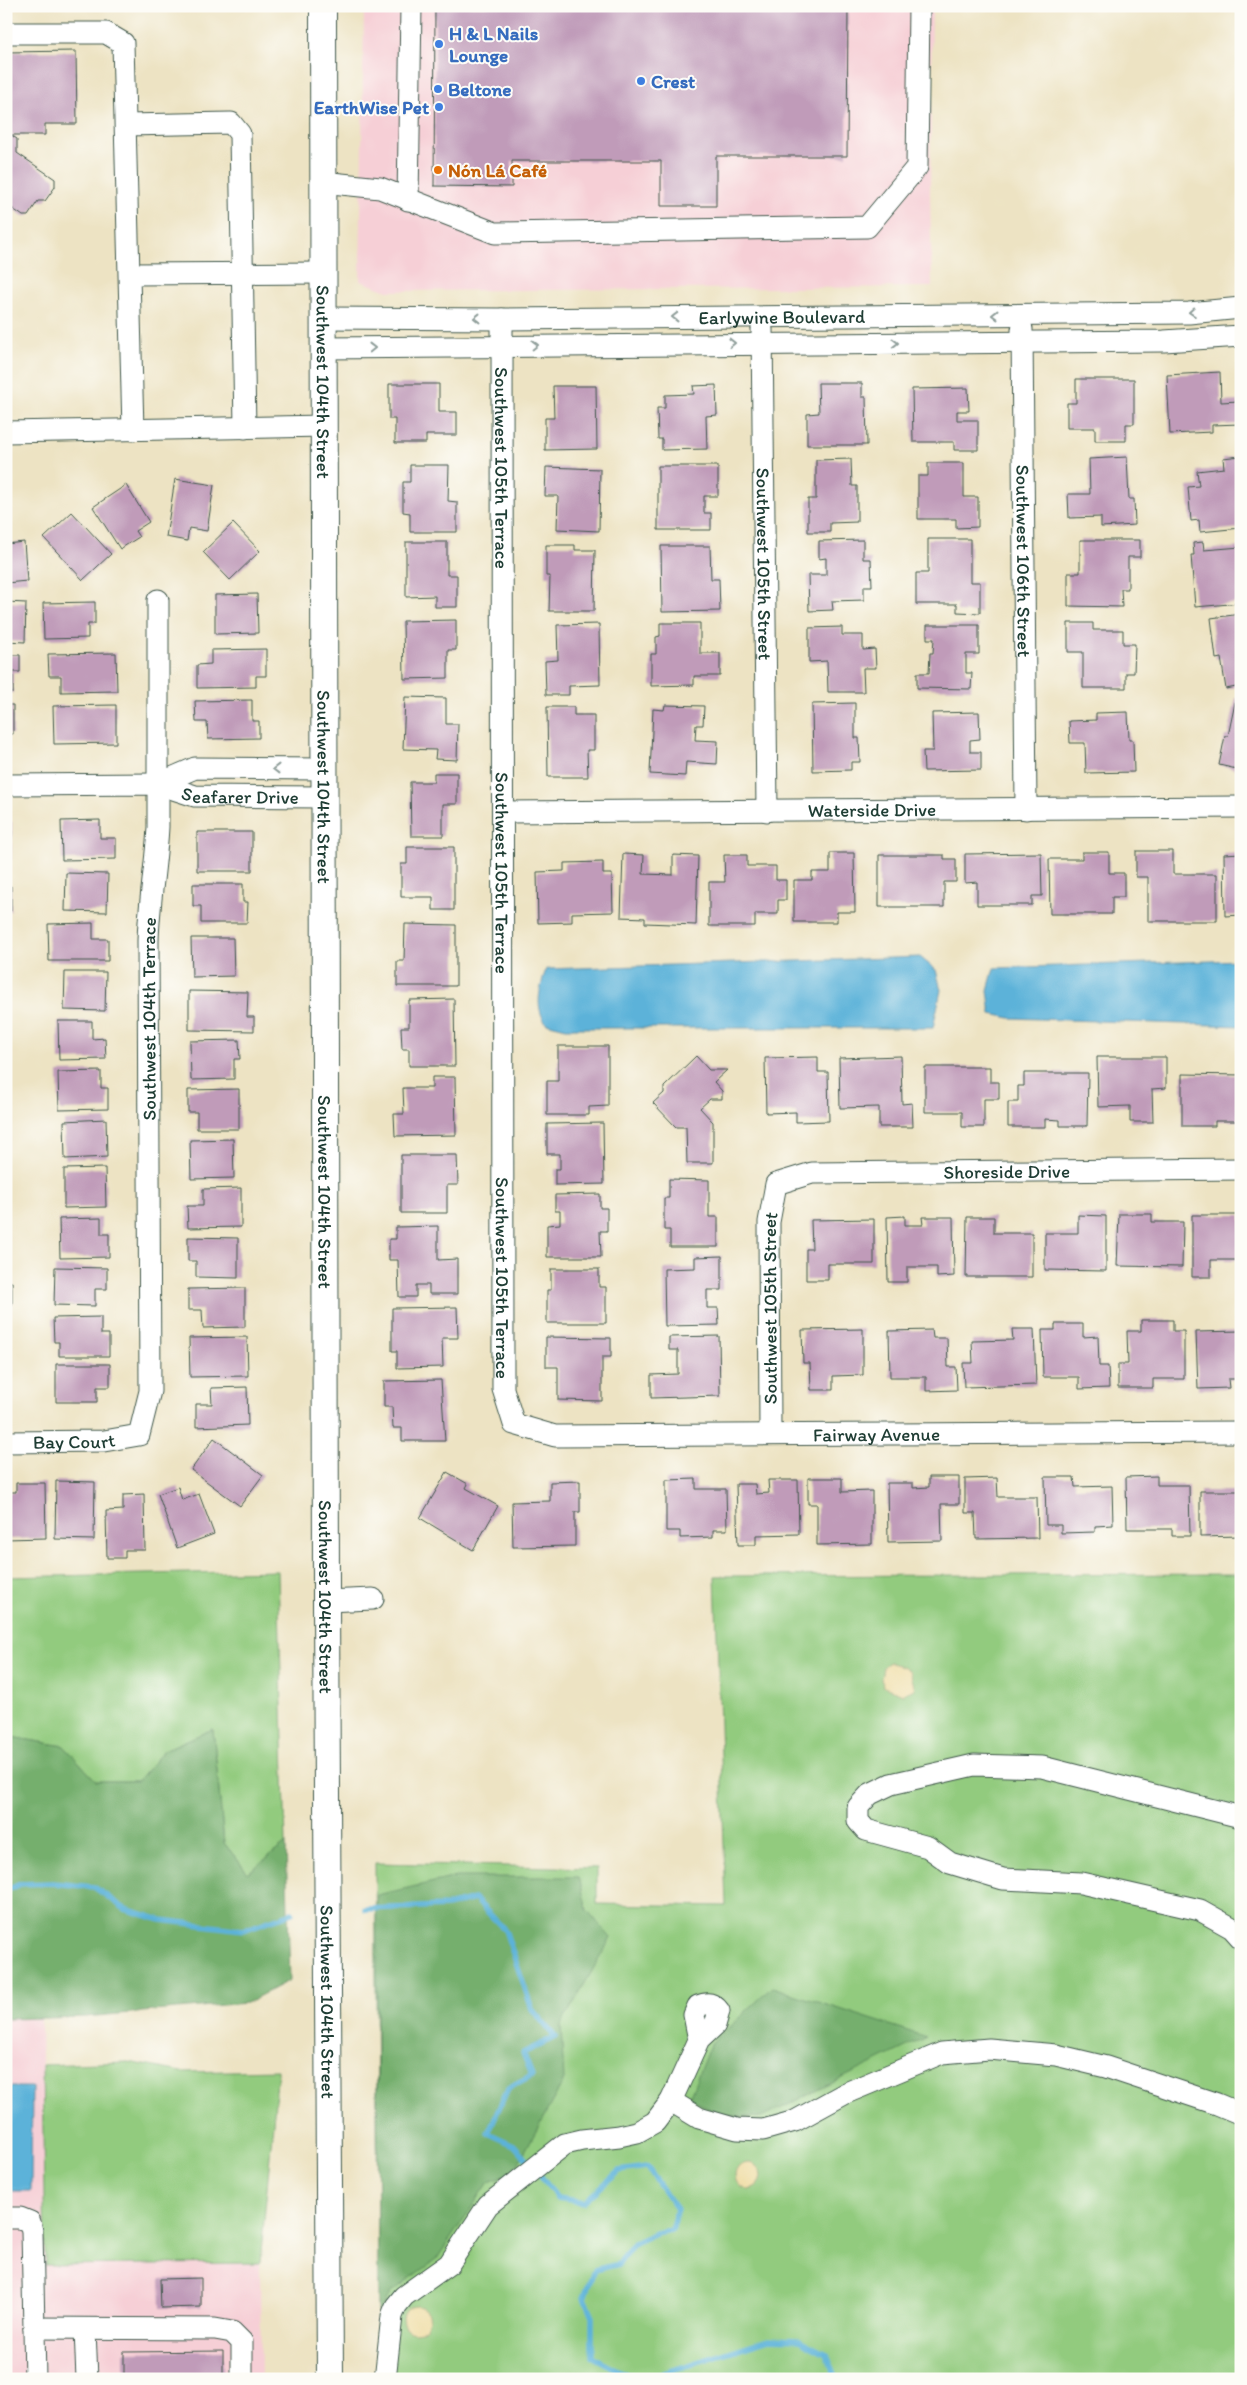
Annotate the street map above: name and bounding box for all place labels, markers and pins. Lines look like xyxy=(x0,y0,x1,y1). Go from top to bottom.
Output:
place label: H & L Nails Lounge xyxy=(449,22,539,67)
marker: H & L Nails Lounge xyxy=(433,38,445,50)
place label: Crest xyxy=(651,70,695,93)
marker: Crest xyxy=(635,75,647,87)
place label: Beltone xyxy=(448,78,511,101)
marker: Beltone xyxy=(432,83,444,95)
place label: EarthWise Pet xyxy=(314,96,430,119)
marker: EarthWise Pet xyxy=(433,101,445,113)
place label: Nón Lá Café xyxy=(448,159,547,182)
marker: Nón Lá Café xyxy=(432,164,444,176)

